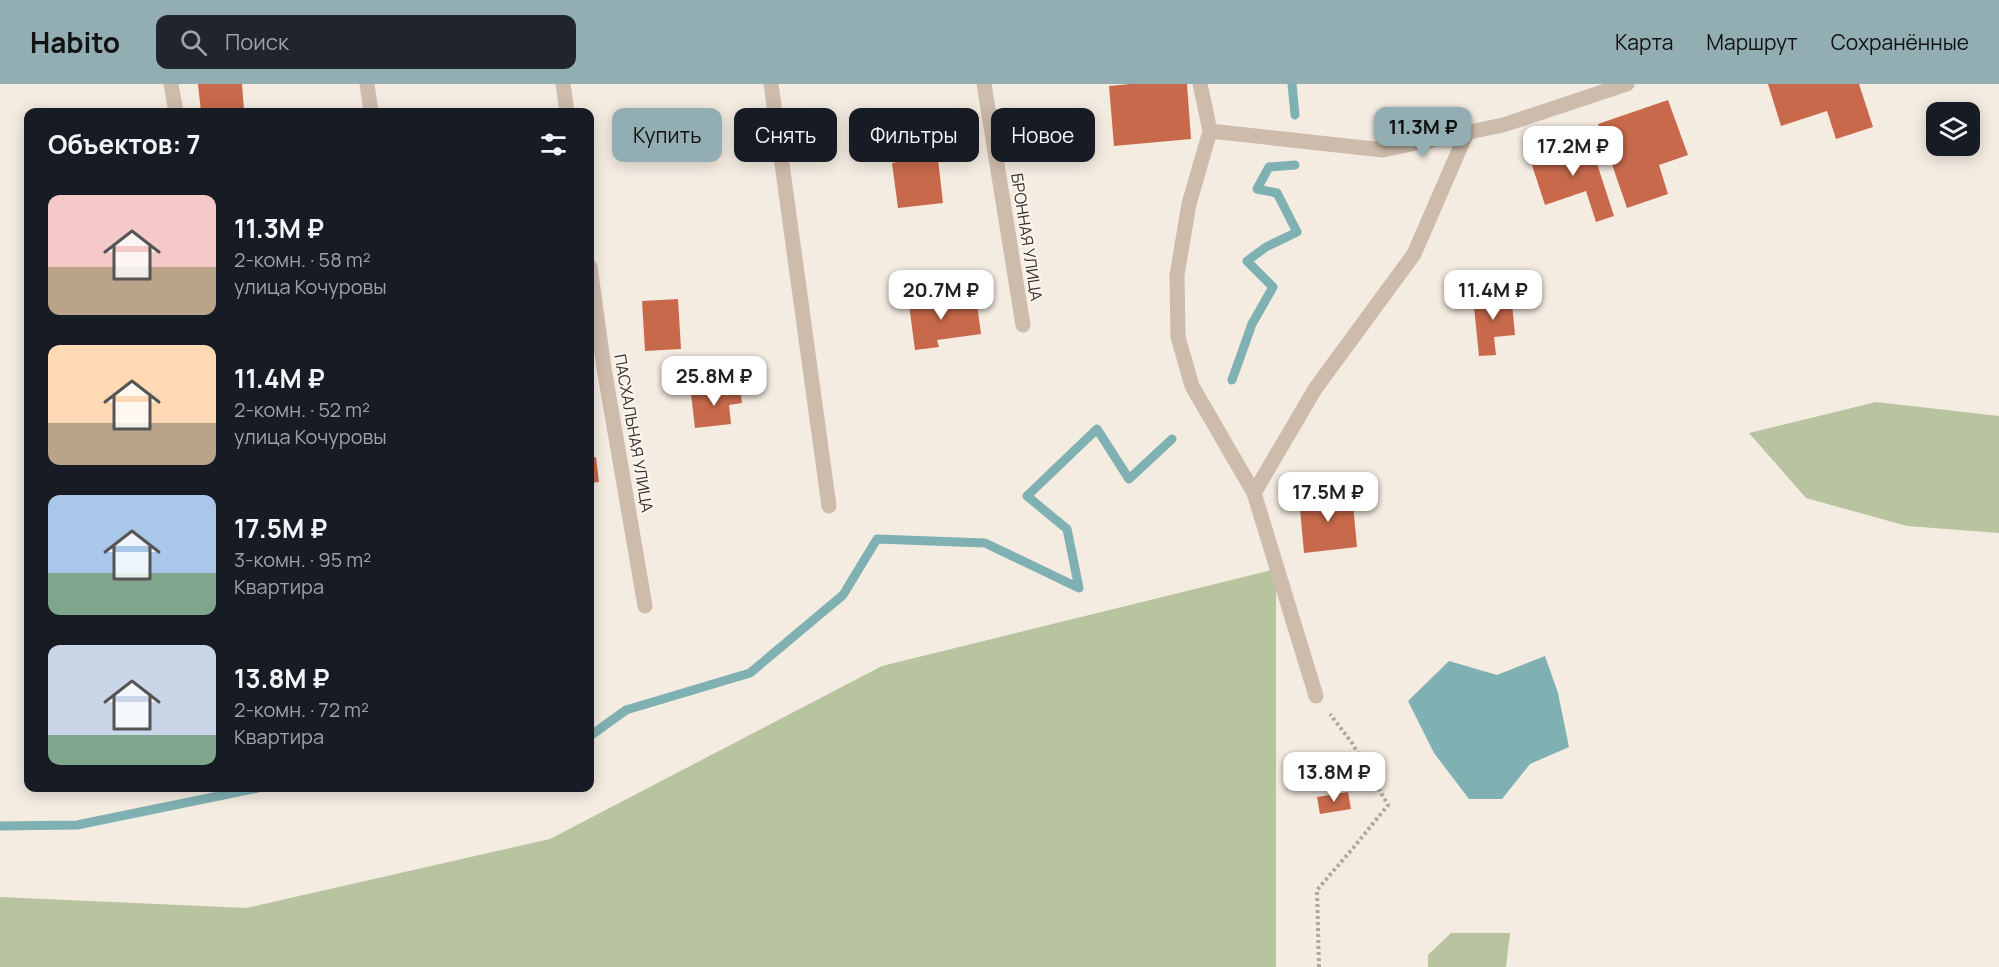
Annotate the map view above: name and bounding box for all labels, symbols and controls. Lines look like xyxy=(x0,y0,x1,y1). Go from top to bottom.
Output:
search box xyxy=(156,15,576,69)
text: Habito xyxy=(30,23,120,61)
icon: search xyxy=(177,26,210,59)
text: Поиск xyxy=(225,27,289,57)
text: Карта xyxy=(1615,28,1673,56)
text: Маршрут xyxy=(1706,28,1798,56)
text: Сохранённые xyxy=(1831,28,1969,56)
map controls xyxy=(1926,102,1980,156)
button: layers xyxy=(1926,102,1980,156)
pin: 11.3M ₽ xyxy=(1368,107,1478,158)
chip: Купить xyxy=(612,108,722,162)
chip: Снять xyxy=(734,108,837,162)
chip: Фильтры xyxy=(849,108,979,162)
chip: Новое xyxy=(991,108,1095,162)
text: 11.3M ₽ xyxy=(1388,113,1458,140)
text: Объектов: 7 xyxy=(48,126,200,162)
pin: 17.2M ₽ xyxy=(1518,126,1628,177)
icon: filters xyxy=(537,128,570,161)
text: 17.2M ₽ xyxy=(1537,132,1609,159)
street label: БРОННАЯ УЛИЦА xyxy=(1006,172,1048,302)
text: 11.3M ₽ xyxy=(234,210,324,246)
icon: home xyxy=(96,219,168,291)
text: 2-комн. · 58 m² xyxy=(234,246,371,273)
pin: 20.7M ₽ xyxy=(886,270,996,321)
pin: 11.4M ₽ xyxy=(1438,270,1548,321)
text: улица Кочуровы xyxy=(234,273,387,300)
text: 20.7M ₽ xyxy=(903,276,979,303)
text: 11.4M ₽ xyxy=(1458,276,1528,303)
street label: ПАСХАЛЬНАЯ УЛИЦА xyxy=(609,352,659,514)
pin: 25.8M ₽ xyxy=(659,356,769,407)
text: 11.4M ₽ xyxy=(234,360,325,396)
text: 25.8M ₽ xyxy=(676,362,752,389)
icon: home xyxy=(96,369,168,441)
text: 2-комн. · 52 m² xyxy=(234,396,370,423)
text: улица Кочуровы xyxy=(234,423,387,450)
pin: 17.5M ₽ xyxy=(1273,472,1383,523)
text: 17.5M ₽ xyxy=(1292,478,1364,505)
text: 17.5M ₽ xyxy=(234,510,327,546)
icon: home xyxy=(96,519,168,591)
text: 3-комн. · 95 m² xyxy=(234,546,371,573)
text: Квартира xyxy=(234,573,324,600)
text: 13.8M ₽ xyxy=(234,660,330,696)
icon: home xyxy=(96,669,168,741)
text: 2-комн. · 72 m² xyxy=(234,696,369,723)
text: Квартира xyxy=(234,723,324,750)
pin: 13.8M ₽ xyxy=(1279,752,1389,803)
text: 13.8M ₽ xyxy=(1297,758,1371,785)

